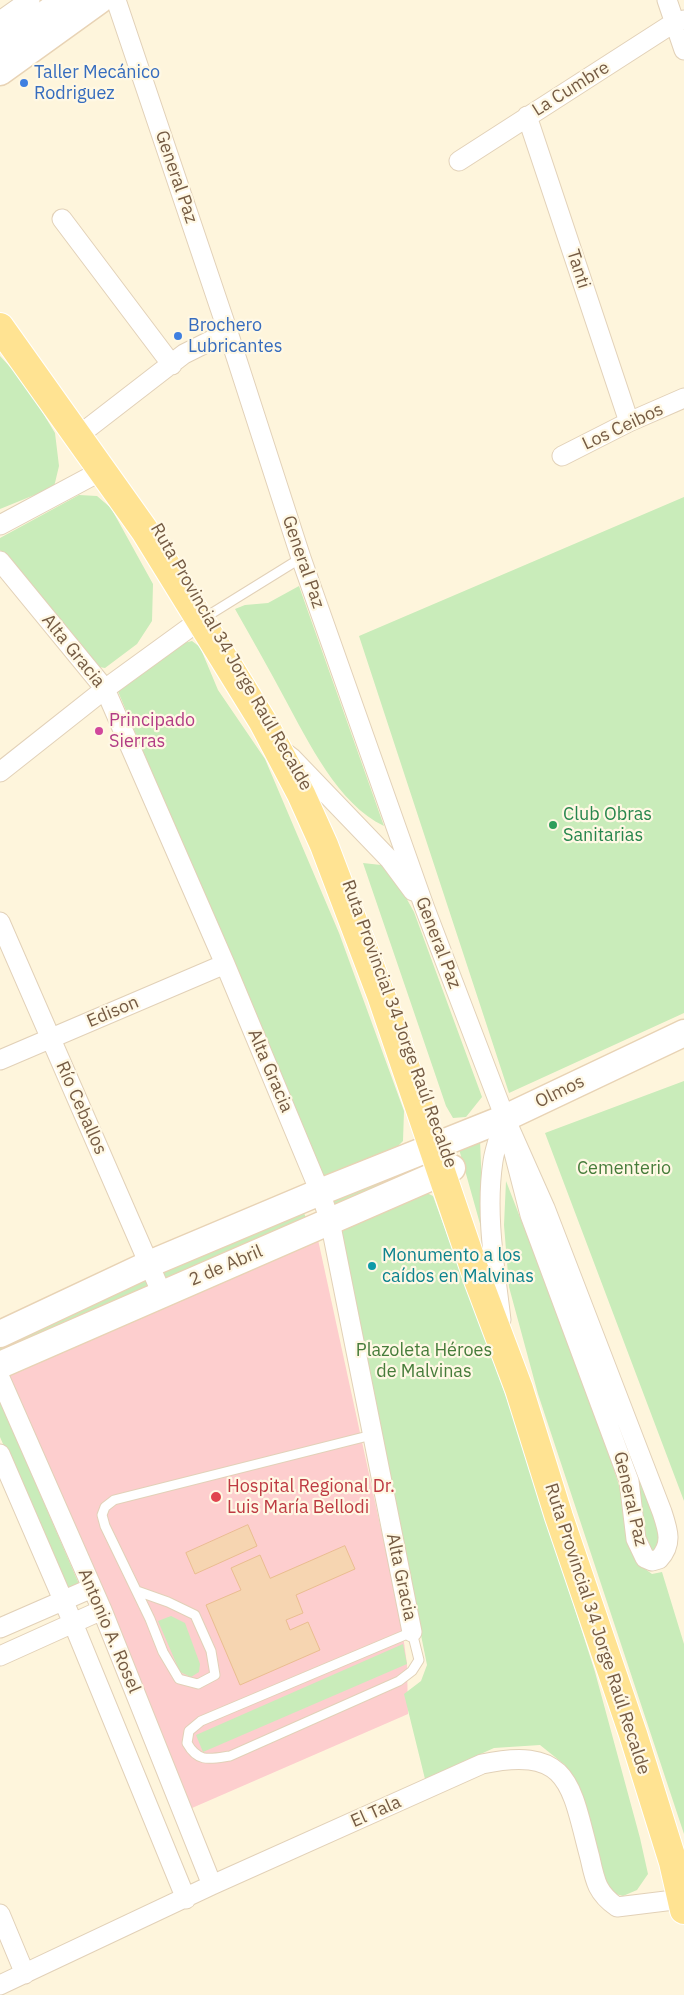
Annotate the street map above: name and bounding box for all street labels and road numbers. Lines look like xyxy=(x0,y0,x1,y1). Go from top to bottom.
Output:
street label: La Cumbre xyxy=(528,57,614,121)
street label: General Paz xyxy=(150,128,202,226)
street label: Tanti xyxy=(562,247,594,291)
street label: Los Ceibos xyxy=(579,399,667,455)
street label: General Paz xyxy=(277,513,329,611)
street label: Ruta Provincial 34 Jorge Raúl Recalde xyxy=(145,519,317,795)
street label: Alta Gracia xyxy=(37,610,109,692)
street label: Ruta Provincial 34 Jorge Raúl Recalde xyxy=(337,877,461,1171)
street label: General Paz xyxy=(411,894,465,992)
street label: Edison xyxy=(84,991,142,1033)
street label: Alta Gracia xyxy=(243,1026,297,1116)
street label: Río Ceballos xyxy=(51,1058,111,1158)
street label: Olmos xyxy=(532,1071,588,1113)
street label: 2 de Abril xyxy=(186,1241,266,1291)
street label: General Paz xyxy=(609,1450,651,1548)
street label: Ruta Provincial 34 Jorge Raúl Recalde xyxy=(540,1481,654,1777)
street label: Alta Gracia xyxy=(381,1532,421,1622)
street label: Antonio A. Rosel xyxy=(73,1566,145,1696)
street label: El Tala xyxy=(347,1791,405,1833)

